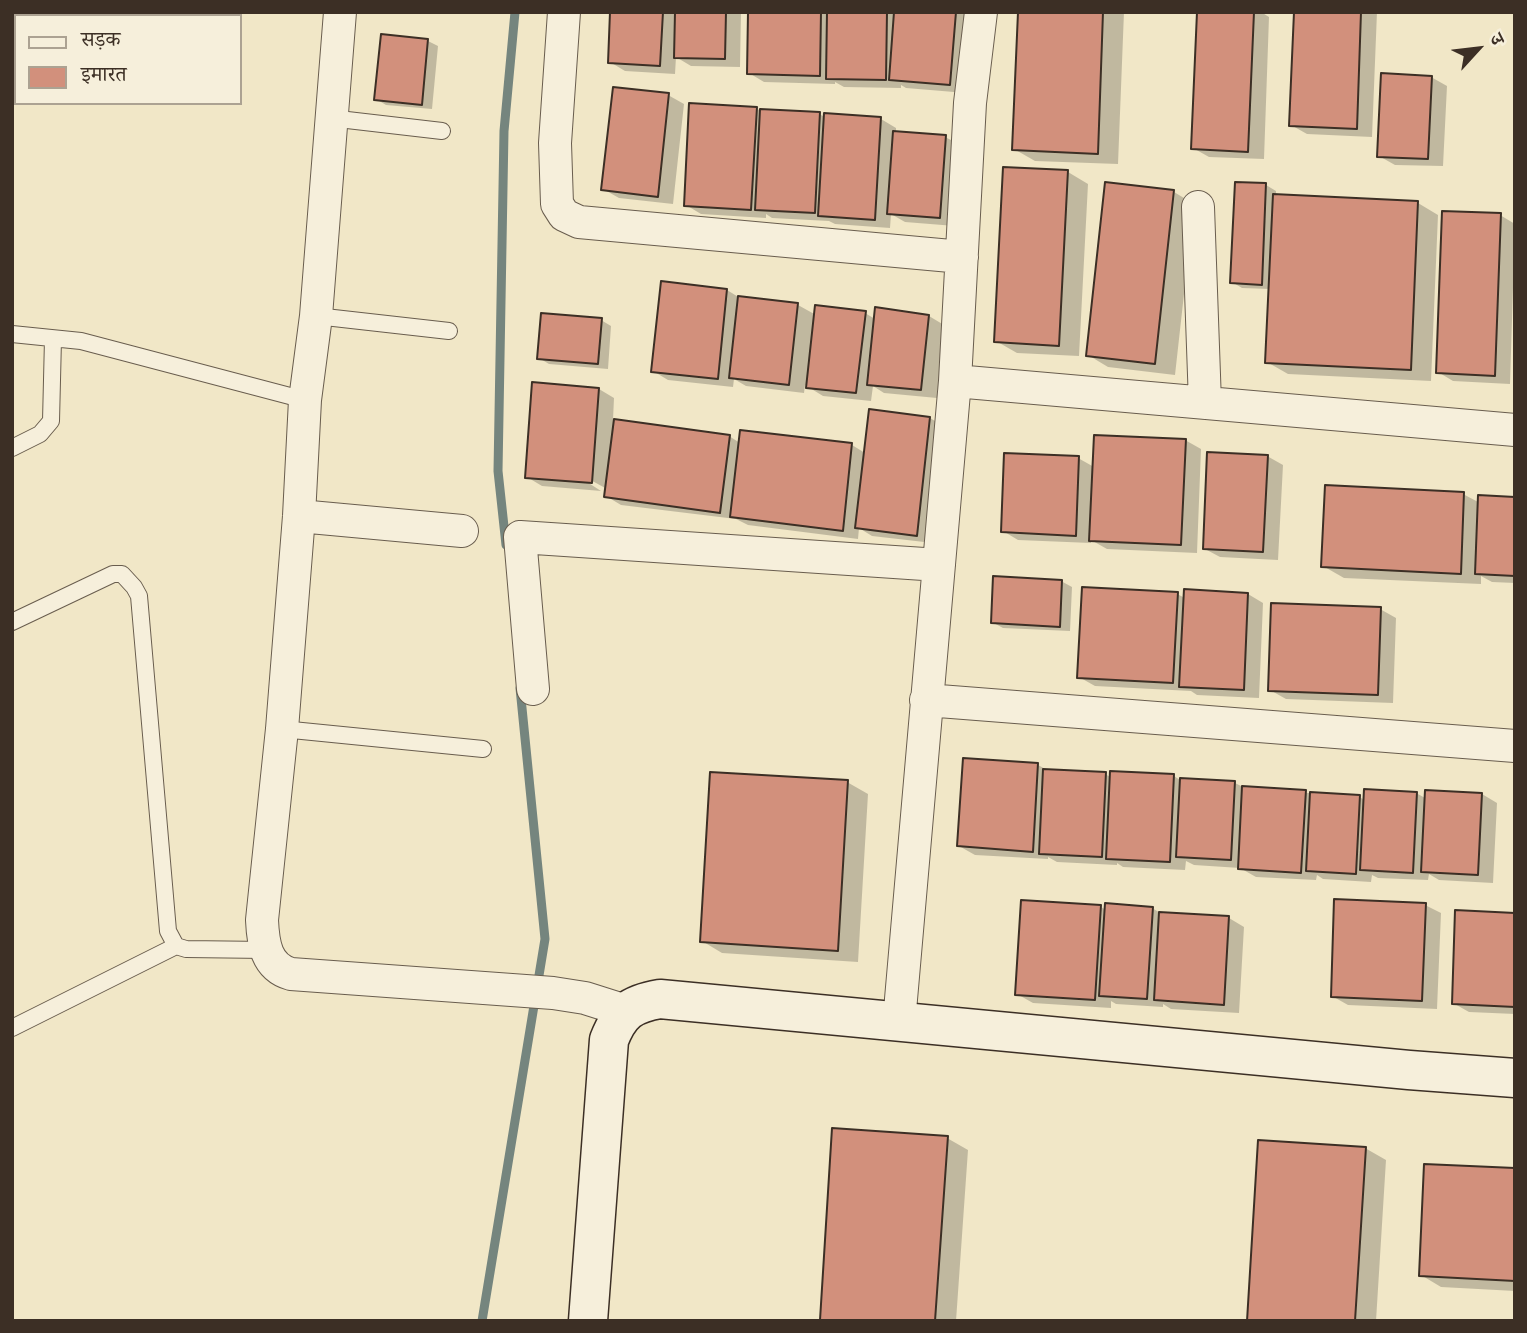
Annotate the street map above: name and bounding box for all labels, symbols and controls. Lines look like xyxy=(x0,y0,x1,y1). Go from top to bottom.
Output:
legend xyxy=(14,14,242,105)
north arrow xyxy=(1443,14,1513,84)
text: सड़क xyxy=(81,26,120,52)
text: उ xyxy=(1485,30,1510,49)
text: इमारत xyxy=(81,61,127,87)

